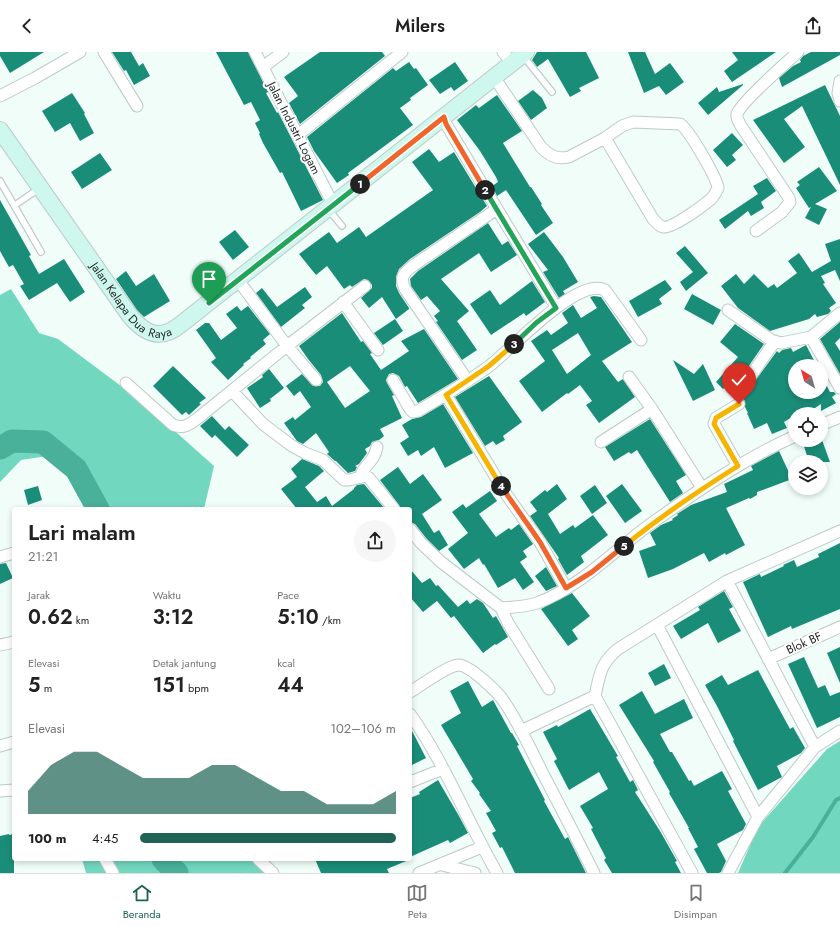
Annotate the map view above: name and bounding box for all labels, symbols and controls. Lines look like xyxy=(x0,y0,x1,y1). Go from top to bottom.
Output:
text: Milers xyxy=(395,13,445,39)
icon: back xyxy=(16,15,38,37)
icon: share xyxy=(802,15,824,37)
street label: Jalan Industri Logam xyxy=(262,77,325,178)
pin: 1 xyxy=(350,174,370,194)
text: 1 xyxy=(357,176,363,192)
pin: 2 xyxy=(475,180,495,200)
text: 2 xyxy=(481,182,489,198)
street label: Jalan Kelapa Dua Raya xyxy=(85,257,175,343)
pin xyxy=(192,262,226,303)
icon: arrive xyxy=(198,268,220,290)
pin: 3 xyxy=(504,334,524,354)
text: 3 xyxy=(511,336,517,352)
north arrow xyxy=(788,359,828,399)
map controls xyxy=(788,359,828,495)
pin xyxy=(722,363,756,404)
icon: check xyxy=(728,369,750,391)
button: locate xyxy=(788,407,828,447)
button: layers xyxy=(788,455,828,495)
pin: 4 xyxy=(491,476,511,496)
text: 4 xyxy=(497,478,505,494)
text: Lari malam xyxy=(28,516,136,548)
button: share xyxy=(354,520,396,562)
pin: 5 xyxy=(614,536,634,556)
text: 5 xyxy=(620,538,628,554)
text: 21:21 xyxy=(28,547,58,566)
text: Jarak xyxy=(28,587,50,603)
text: Waktu xyxy=(153,587,181,603)
text: Pace xyxy=(277,587,299,603)
text: 0.62 xyxy=(28,603,73,632)
text: 3:12 xyxy=(153,603,193,632)
text: 5:10 xyxy=(277,603,319,632)
text: km xyxy=(73,612,89,628)
text: /km xyxy=(319,612,341,628)
street label: Blok BF xyxy=(783,627,825,659)
text: Elevasi xyxy=(28,655,60,671)
text: Detak jantung xyxy=(153,655,216,671)
text: kcal xyxy=(277,655,295,671)
text: 5 xyxy=(28,671,40,700)
text: 151 xyxy=(153,671,185,700)
text: 44 xyxy=(277,671,304,700)
text: m xyxy=(40,680,52,696)
text: bpm xyxy=(185,680,209,696)
text: Elevasi xyxy=(28,719,65,738)
text: 102–106 m xyxy=(330,719,396,738)
text: 100 m xyxy=(28,829,66,848)
text: 4:45 xyxy=(92,829,118,848)
tab: Beranda xyxy=(123,882,161,922)
tab: Peta xyxy=(406,882,428,922)
tab: Disimpan xyxy=(674,882,717,922)

